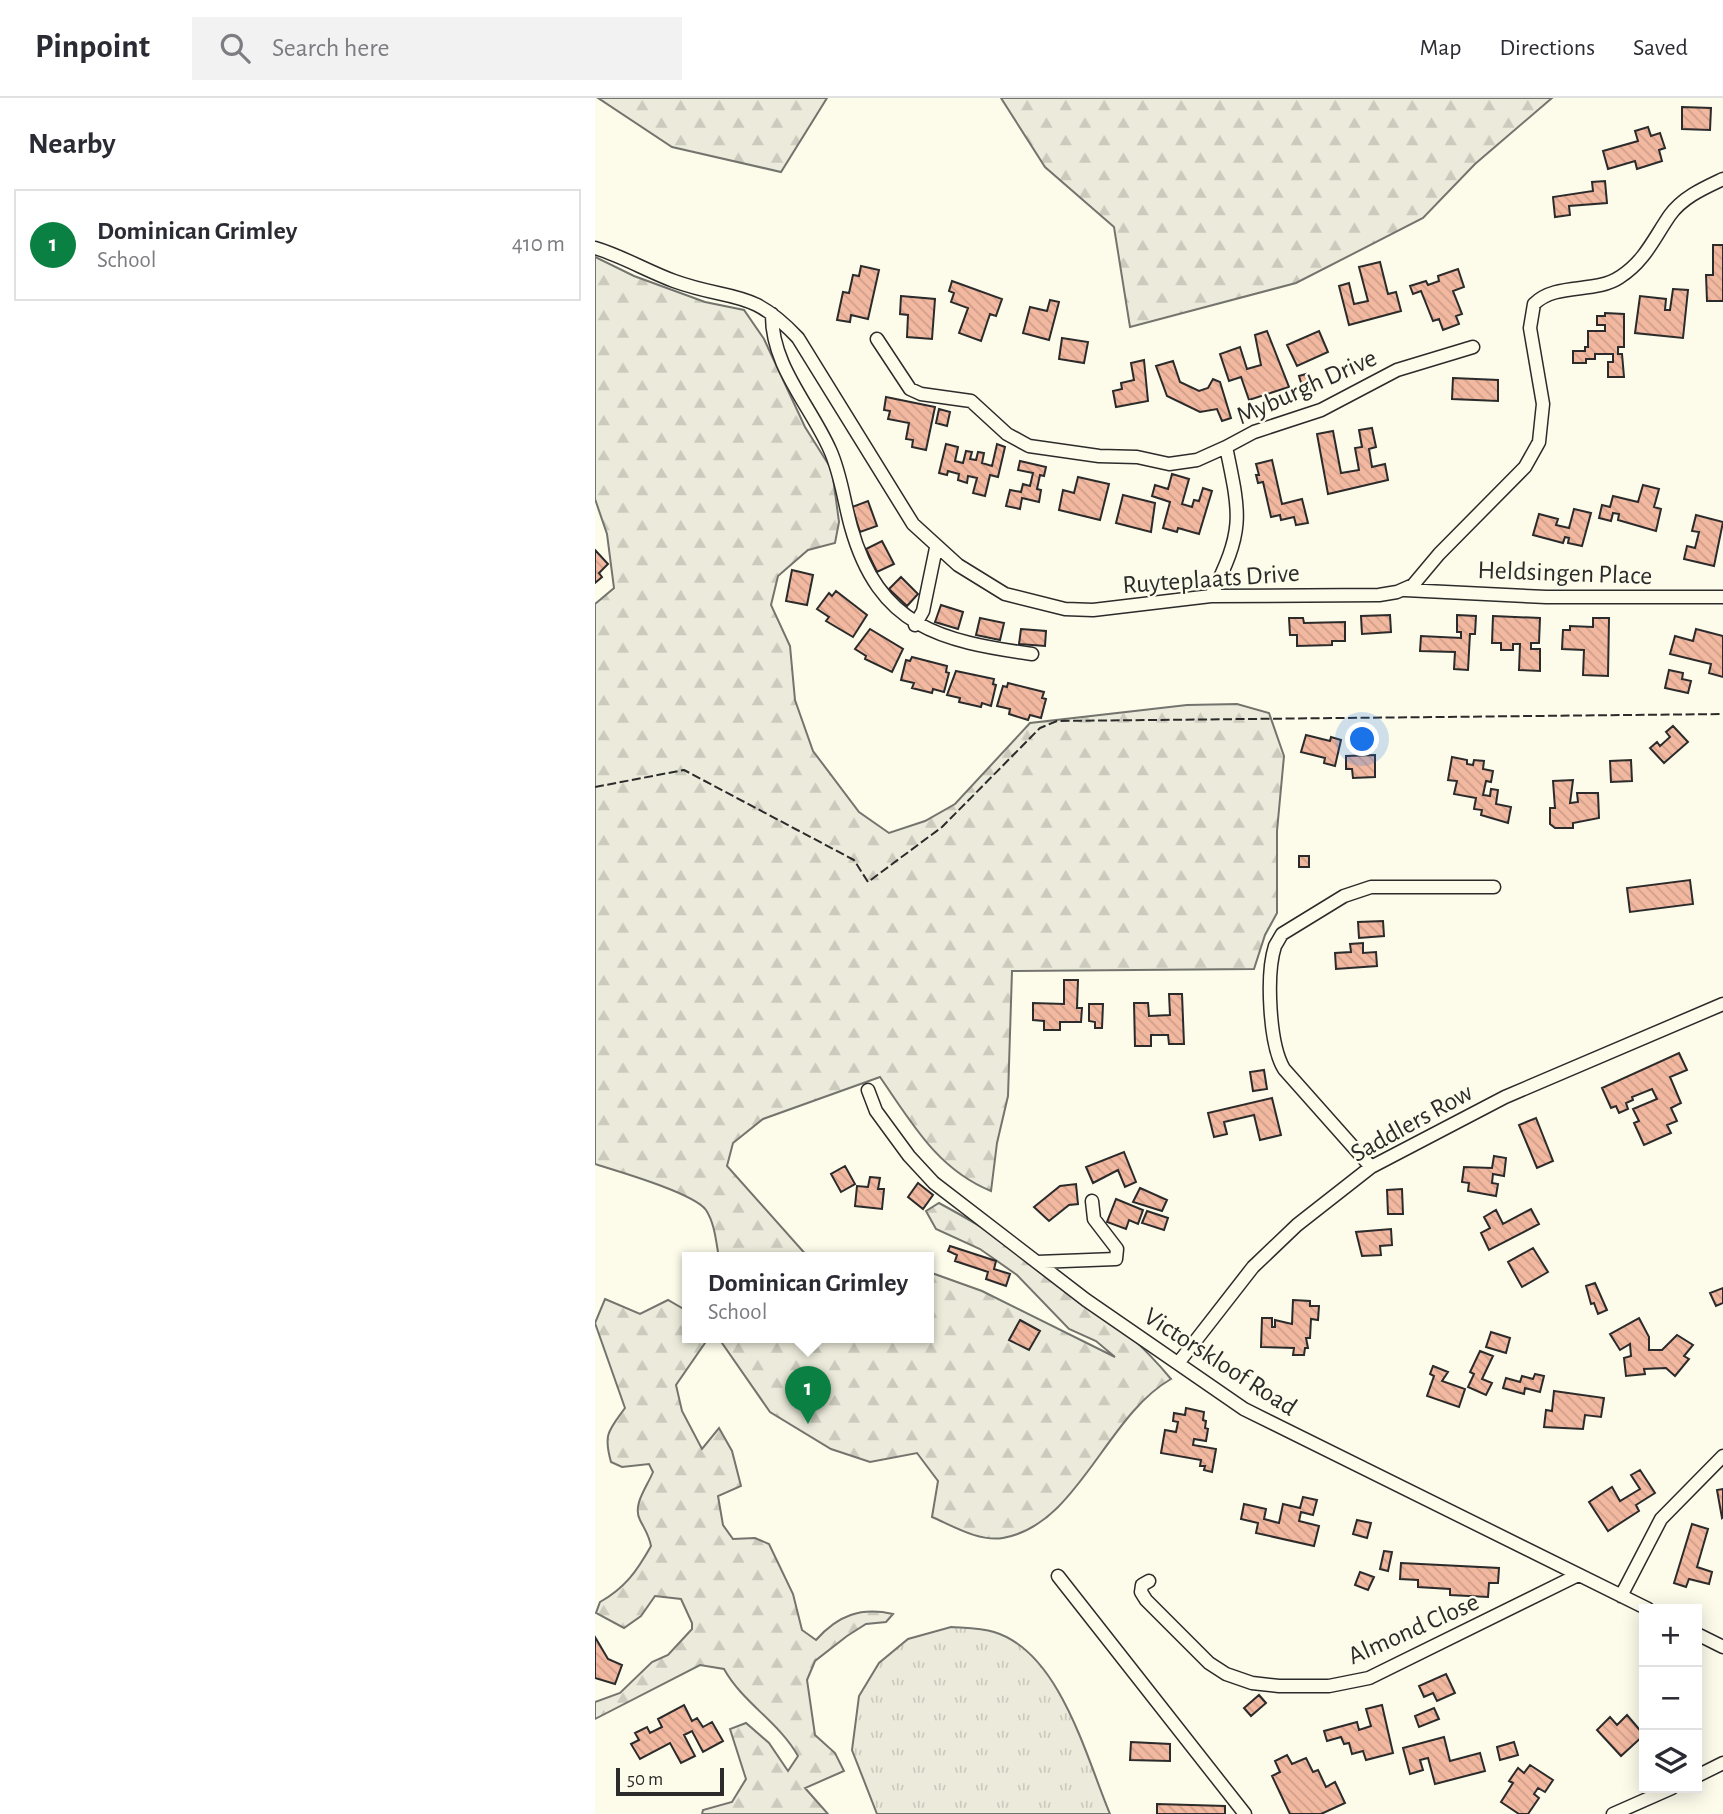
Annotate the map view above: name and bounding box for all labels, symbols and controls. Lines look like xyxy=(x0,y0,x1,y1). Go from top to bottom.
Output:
search box xyxy=(192,17,682,80)
icon: search xyxy=(216,29,254,67)
text: Pinpoint xyxy=(35,31,150,64)
text: Search here xyxy=(272,35,390,61)
text: Map xyxy=(1419,36,1461,60)
text: Directions xyxy=(1499,36,1595,60)
text: Saved xyxy=(1633,36,1688,60)
text: Nearby xyxy=(28,129,116,159)
text: Dominican Grimley xyxy=(97,218,297,244)
text: 1 xyxy=(49,233,57,256)
text: 410 m xyxy=(512,233,565,256)
text: School xyxy=(97,249,156,272)
street label: Myburgh Drive xyxy=(1232,344,1380,429)
street label: Heldsingen Place xyxy=(1477,557,1653,589)
street label: Ruyteplaats Drive xyxy=(1121,560,1301,598)
your location xyxy=(1345,722,1379,756)
street label: Saddlers Row xyxy=(1346,1079,1477,1167)
popup xyxy=(682,1252,934,1343)
text: Dominican Grimley xyxy=(708,1270,908,1296)
text: School xyxy=(708,1301,767,1324)
street label: Victorskloof Road xyxy=(1139,1303,1302,1421)
pin: 1 xyxy=(785,1366,831,1424)
street label: Almond Close xyxy=(1344,1589,1483,1669)
map controls xyxy=(1639,1604,1702,1793)
button: + xyxy=(1639,1604,1702,1667)
button: − xyxy=(1639,1667,1702,1730)
button: layers xyxy=(1639,1730,1702,1793)
scale bar xyxy=(616,1765,725,1797)
text: 50 m xyxy=(627,1770,663,1789)

